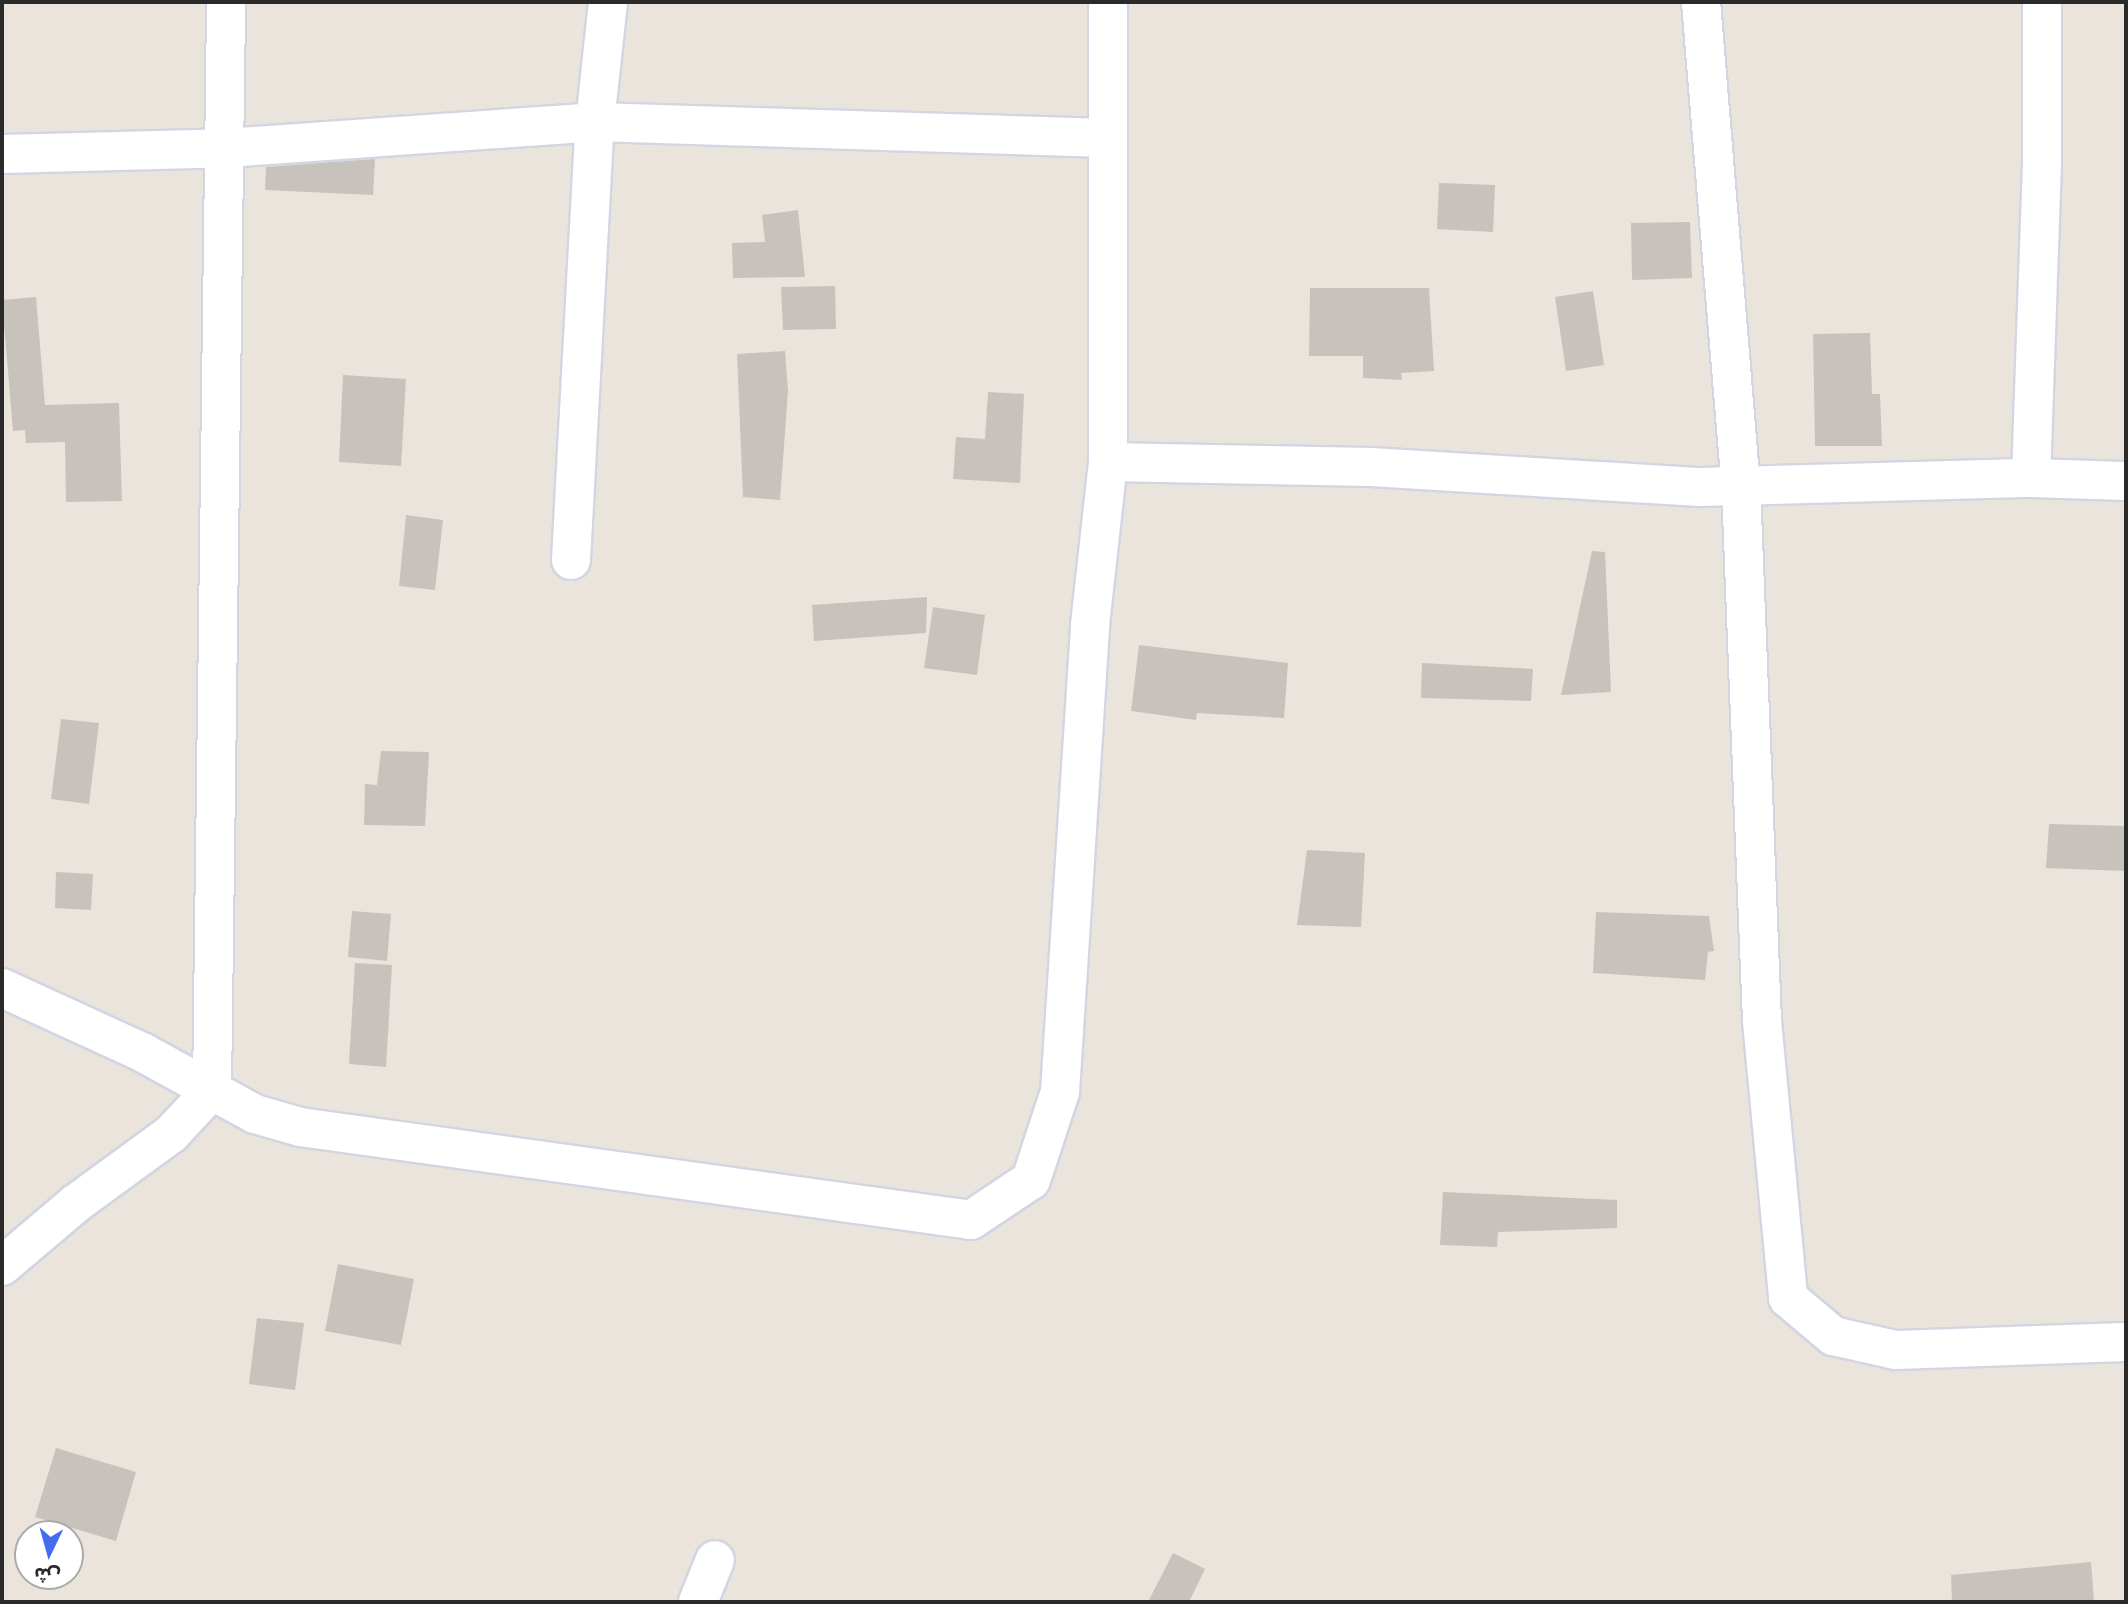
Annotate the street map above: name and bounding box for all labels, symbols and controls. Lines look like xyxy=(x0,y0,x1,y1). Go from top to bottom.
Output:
north arrow xyxy=(14,1520,84,1590)
text: ش xyxy=(33,1560,61,1589)

